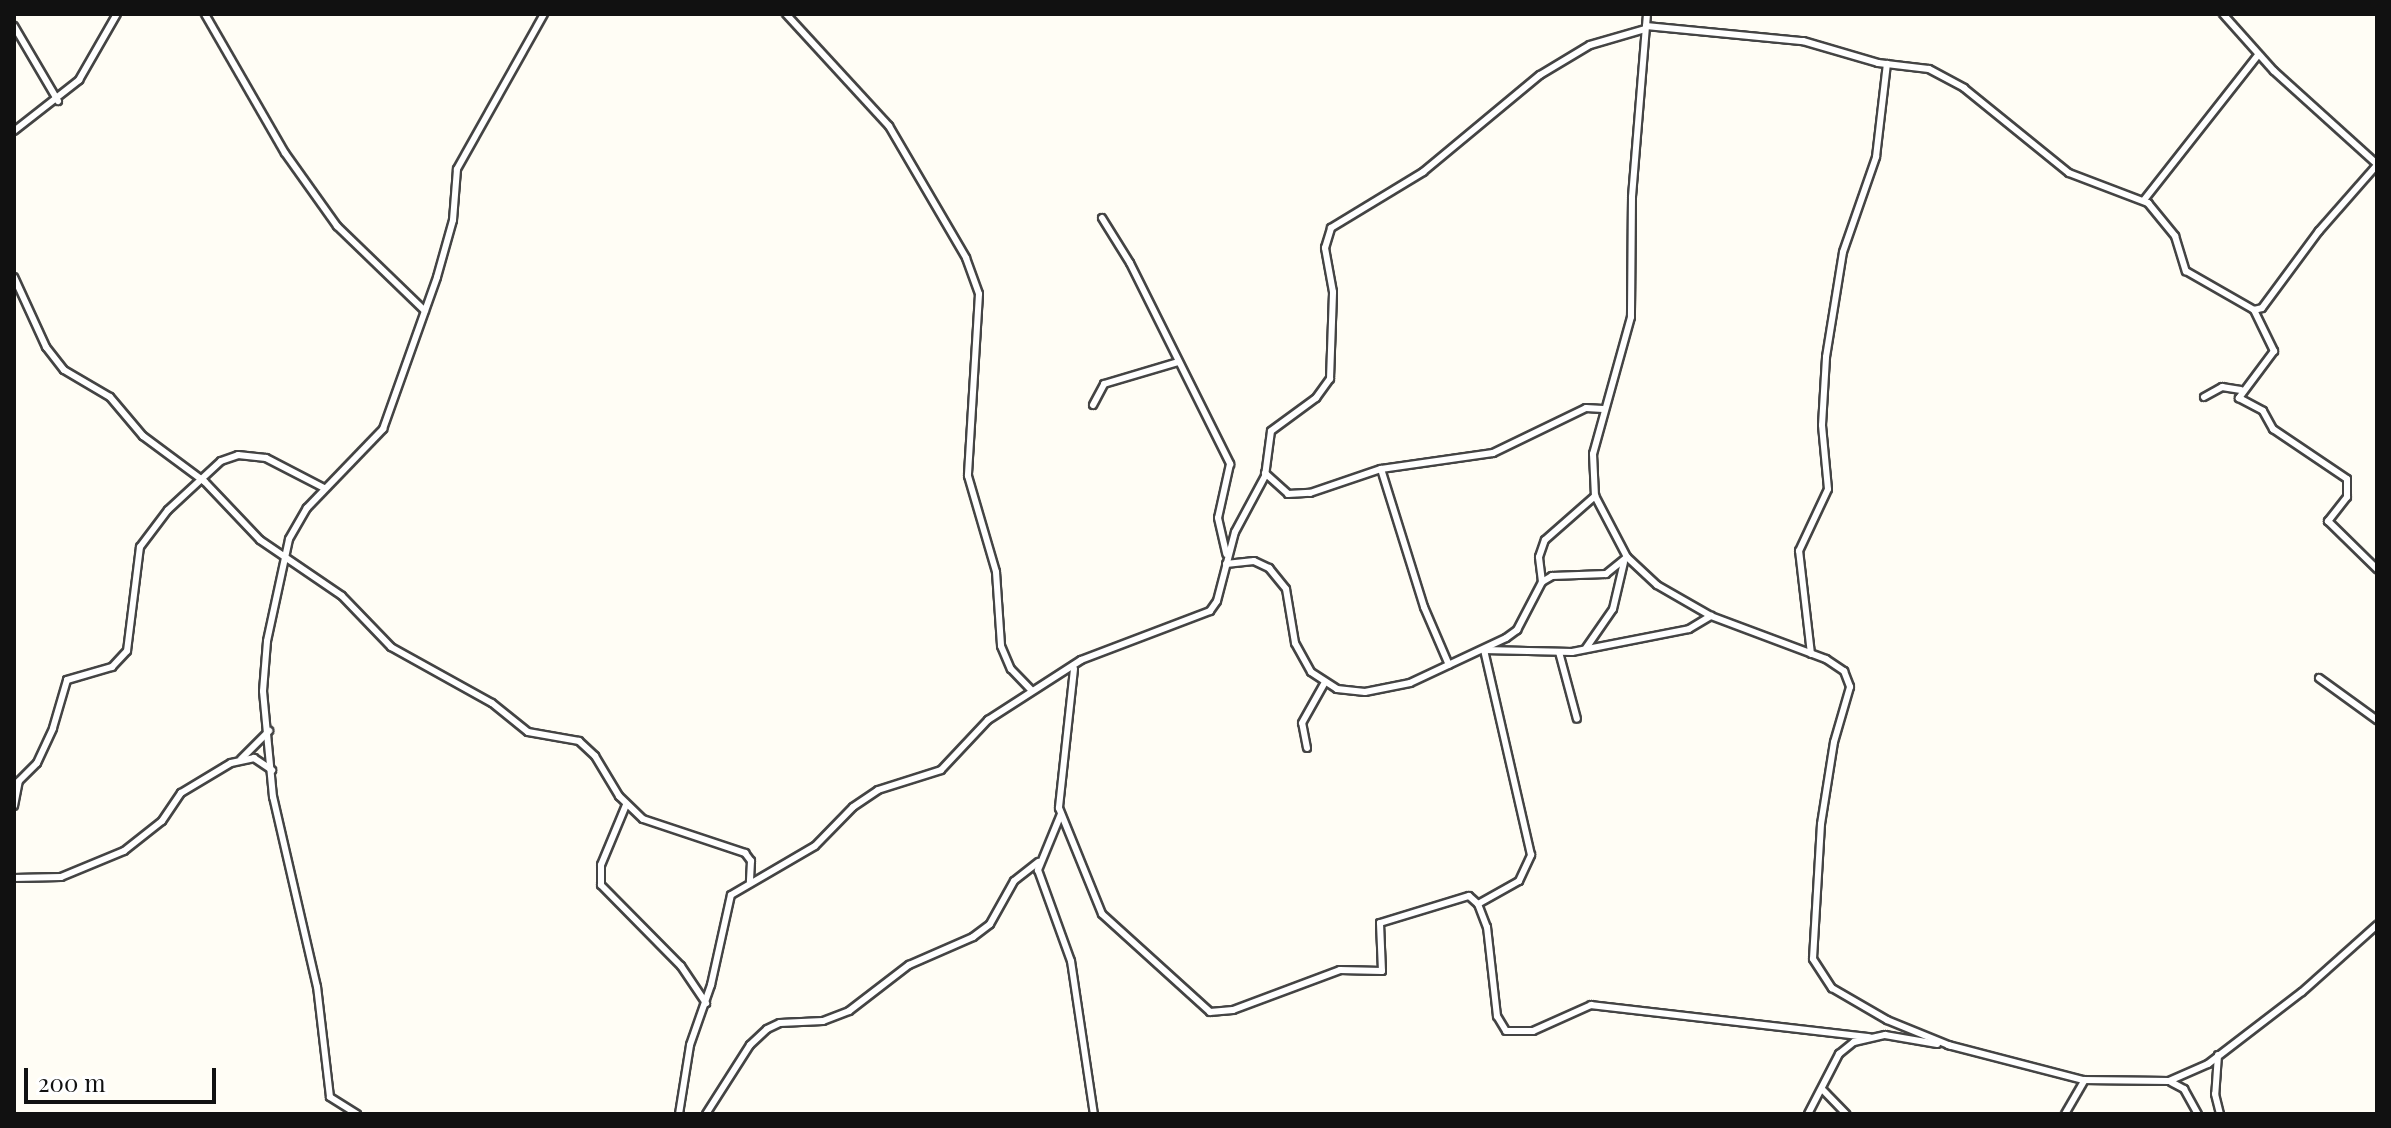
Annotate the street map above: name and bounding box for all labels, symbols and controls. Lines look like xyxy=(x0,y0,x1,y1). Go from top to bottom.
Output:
scale bar xyxy=(28,1052,220,1102)
text: 200 m xyxy=(38,1066,106,1098)

